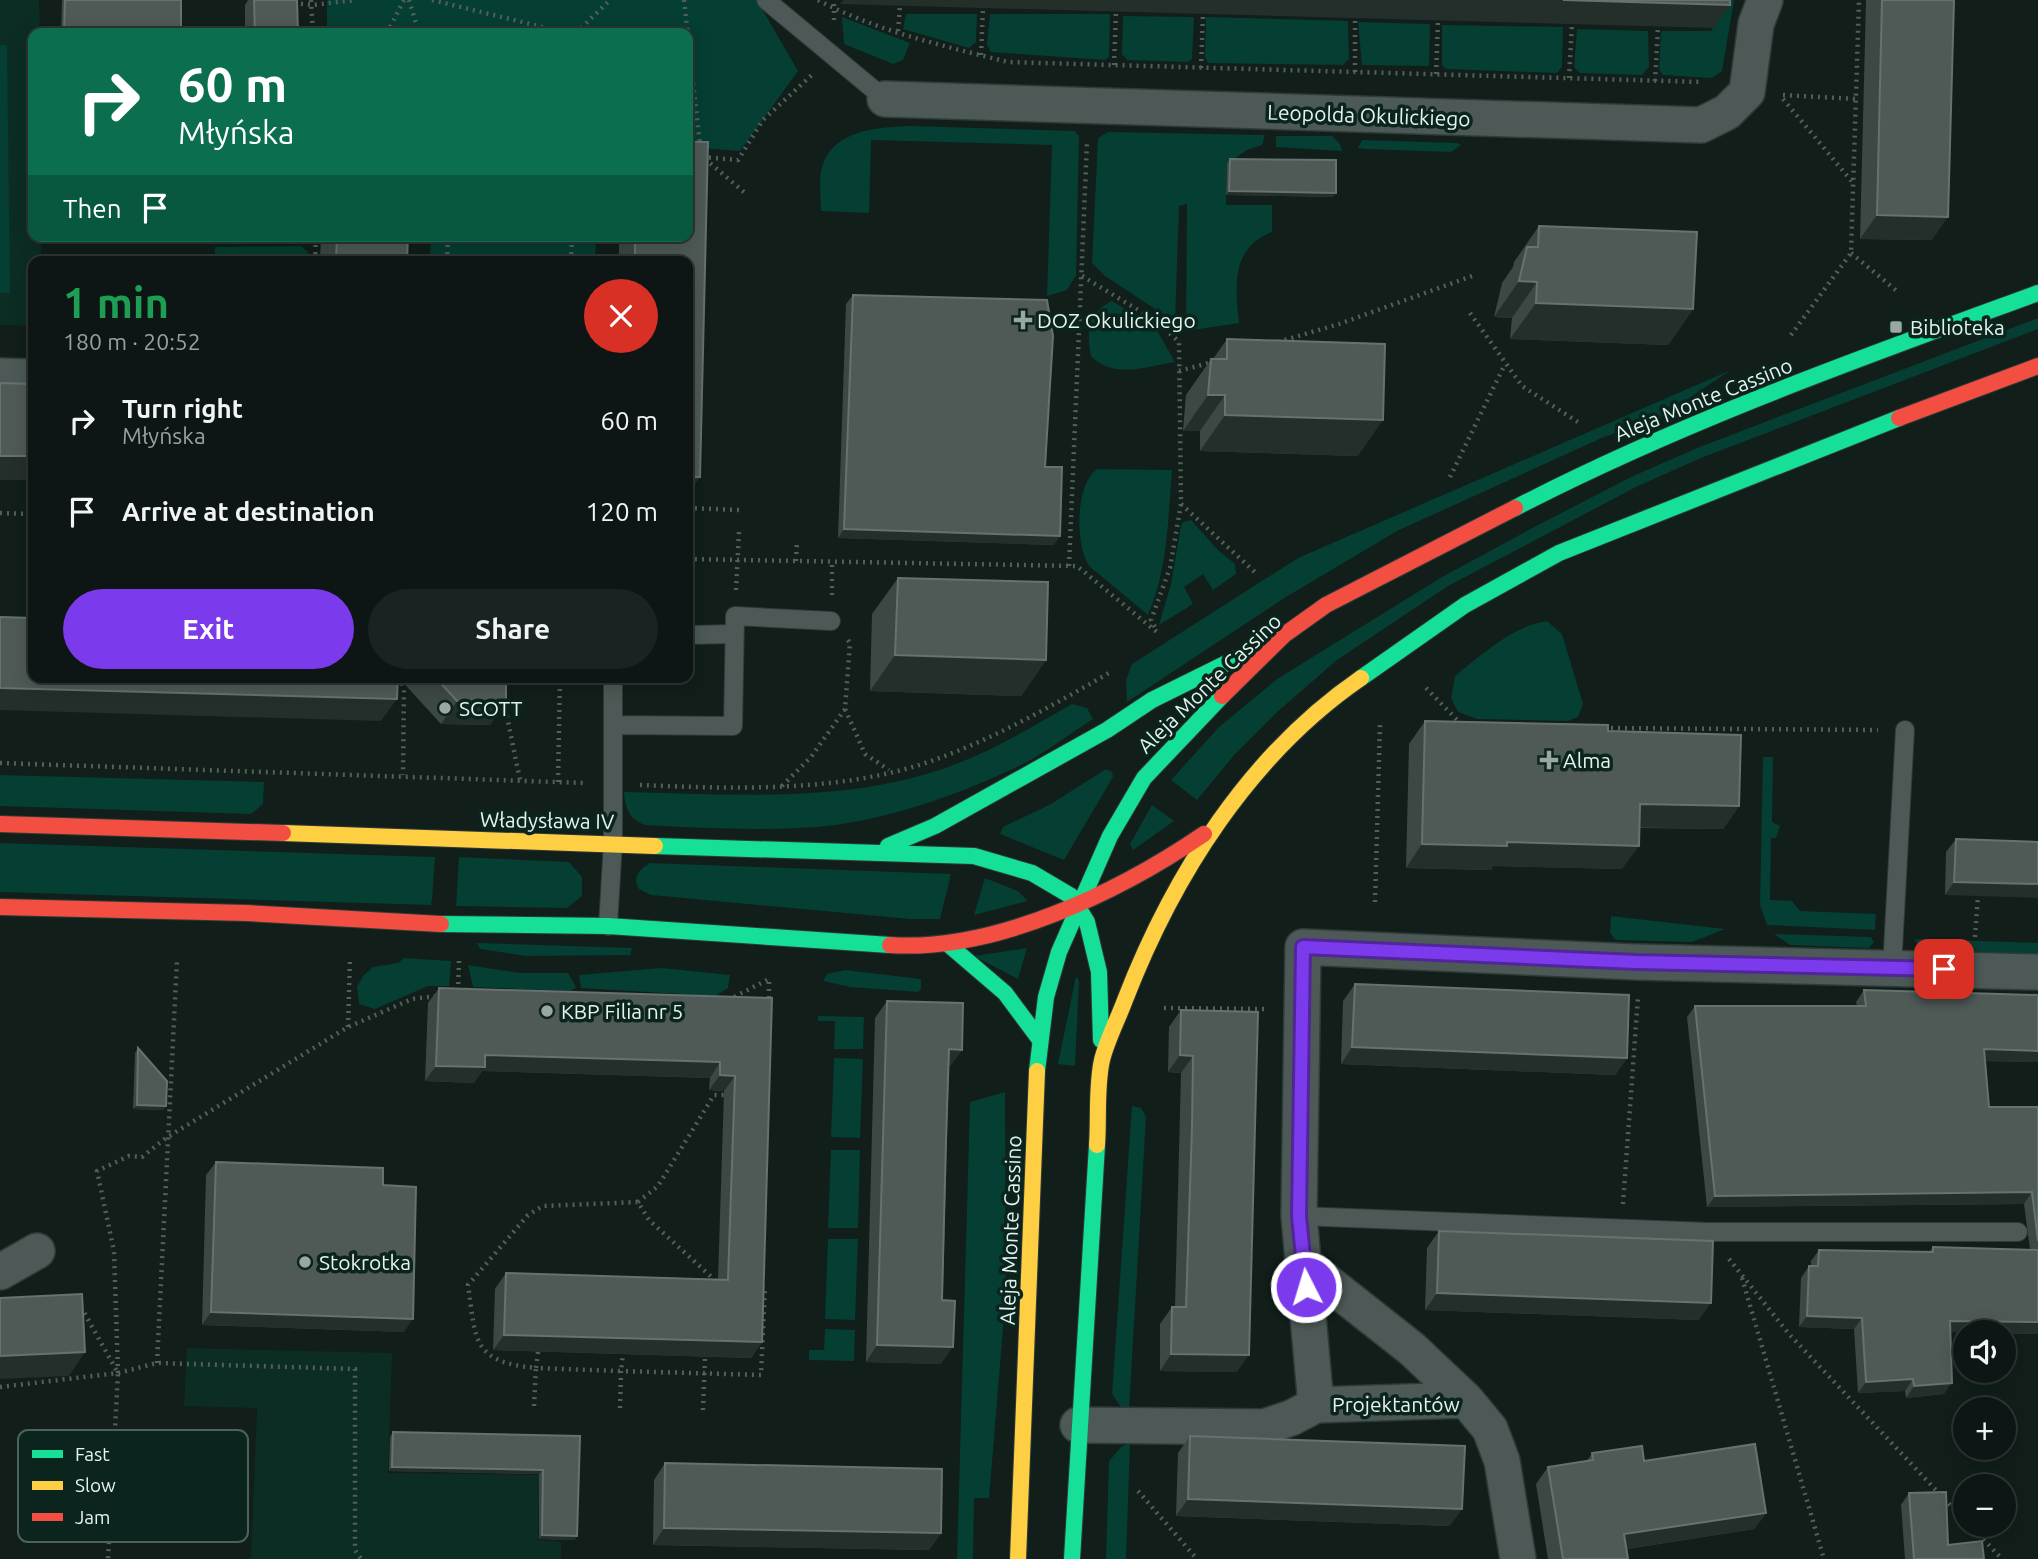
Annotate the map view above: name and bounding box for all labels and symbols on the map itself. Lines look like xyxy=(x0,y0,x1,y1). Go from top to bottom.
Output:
street label: Leopolda Okulickiego xyxy=(1267,99,1471,131)
place label: DOZ Okulickiego xyxy=(1037,308,1196,332)
marker: DOZ Okulickiego xyxy=(1015,312,1031,328)
place label: Biblioteka xyxy=(1910,315,2005,339)
marker: Biblioteka xyxy=(1888,319,1904,335)
street label: Aleja Monte Cassino xyxy=(1610,352,1796,446)
street label: Aleja Monte Cassino xyxy=(1132,608,1286,758)
place label: SCOTT xyxy=(459,696,523,720)
marker: SCOTT xyxy=(437,700,453,716)
place label: Alma xyxy=(1563,748,1611,772)
marker: Alma xyxy=(1541,752,1557,768)
street label: Władysława IV xyxy=(480,807,615,833)
pin xyxy=(1914,939,1974,999)
place label: KBP Filia nr 5 xyxy=(561,999,683,1023)
marker: KBP Filia nr 5 xyxy=(539,1003,555,1019)
street label: Aleja Monte Cassino xyxy=(995,1135,1025,1325)
place label: Stokrotka xyxy=(319,1250,411,1274)
position arrow xyxy=(1269,1250,1343,1324)
marker: Stokrotka xyxy=(297,1254,313,1270)
street label: Projektantów xyxy=(1332,1392,1460,1416)
legend xyxy=(18,1430,248,1542)
text: Fast xyxy=(75,1443,110,1465)
text: Slow xyxy=(75,1474,116,1496)
text: Jam xyxy=(75,1506,111,1528)

